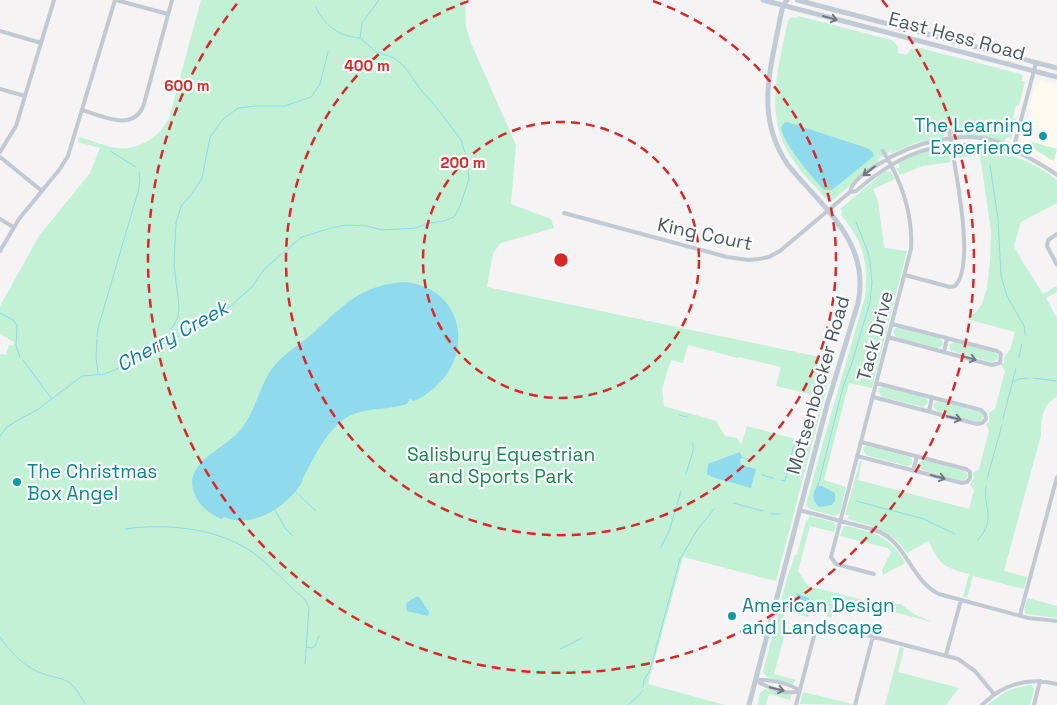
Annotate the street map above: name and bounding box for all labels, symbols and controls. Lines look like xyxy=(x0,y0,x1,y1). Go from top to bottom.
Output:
street label: East Hess Road xyxy=(886,6,1028,66)
one-way arrow xyxy=(822,14,838,23)
text: 400 m xyxy=(344,56,390,75)
text: 600 m xyxy=(164,76,210,95)
place label: The Learning Experience xyxy=(914,113,1033,160)
marker: The Learning Experience xyxy=(1037,130,1049,142)
text: 200 m xyxy=(441,153,485,172)
one-way arrow xyxy=(863,166,876,177)
street label: King Court xyxy=(655,212,755,256)
centre of rings xyxy=(552,251,570,269)
street label: Tack Drive xyxy=(851,288,899,384)
street label: Motsenbocker Road xyxy=(781,293,855,477)
water label: Cherry Creek xyxy=(112,294,234,377)
one-way arrow xyxy=(961,354,977,364)
one-way arrow xyxy=(946,413,962,423)
park label: Salisbury Equestrian and Sports Park xyxy=(407,442,595,489)
place label: The Christmas Box Angel xyxy=(27,459,157,506)
one-way arrow xyxy=(930,473,946,482)
marker: The Christmas Box Angel xyxy=(11,476,23,488)
place label: American Design and Landscape xyxy=(742,593,895,640)
marker: American Design and Landscape xyxy=(726,610,738,622)
one-way arrow xyxy=(768,685,784,694)

